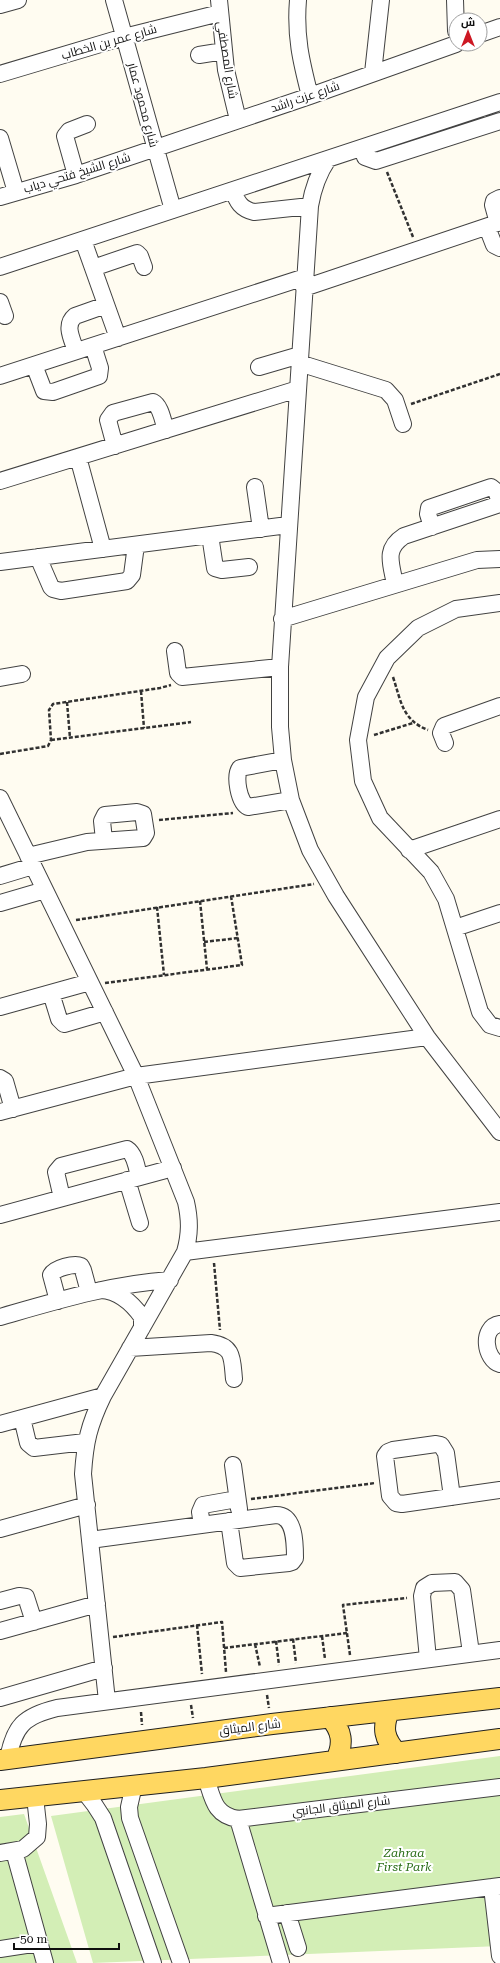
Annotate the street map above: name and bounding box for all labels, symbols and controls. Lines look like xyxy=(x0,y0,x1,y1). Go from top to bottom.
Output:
north arrow xyxy=(448,12,488,52)
text: ش xyxy=(461,16,475,29)
street label: شارع المصطفي xyxy=(211,20,240,100)
street label: شارع عمر بن الخطاب xyxy=(60,22,159,63)
street label: شارع محمود عمار xyxy=(124,60,161,149)
street label: شارع عزت راشد xyxy=(269,79,342,116)
street label: شارع الشيخ فتحي دياب xyxy=(22,150,133,199)
street label: شارع الميثاق xyxy=(218,1716,282,1739)
street label: شارع الميثاق الجانبي xyxy=(291,1793,391,1822)
park label: Zahraa First Park xyxy=(375,1846,432,1874)
scale bar xyxy=(14,1925,119,1951)
text: 50 m xyxy=(20,1932,47,1946)

